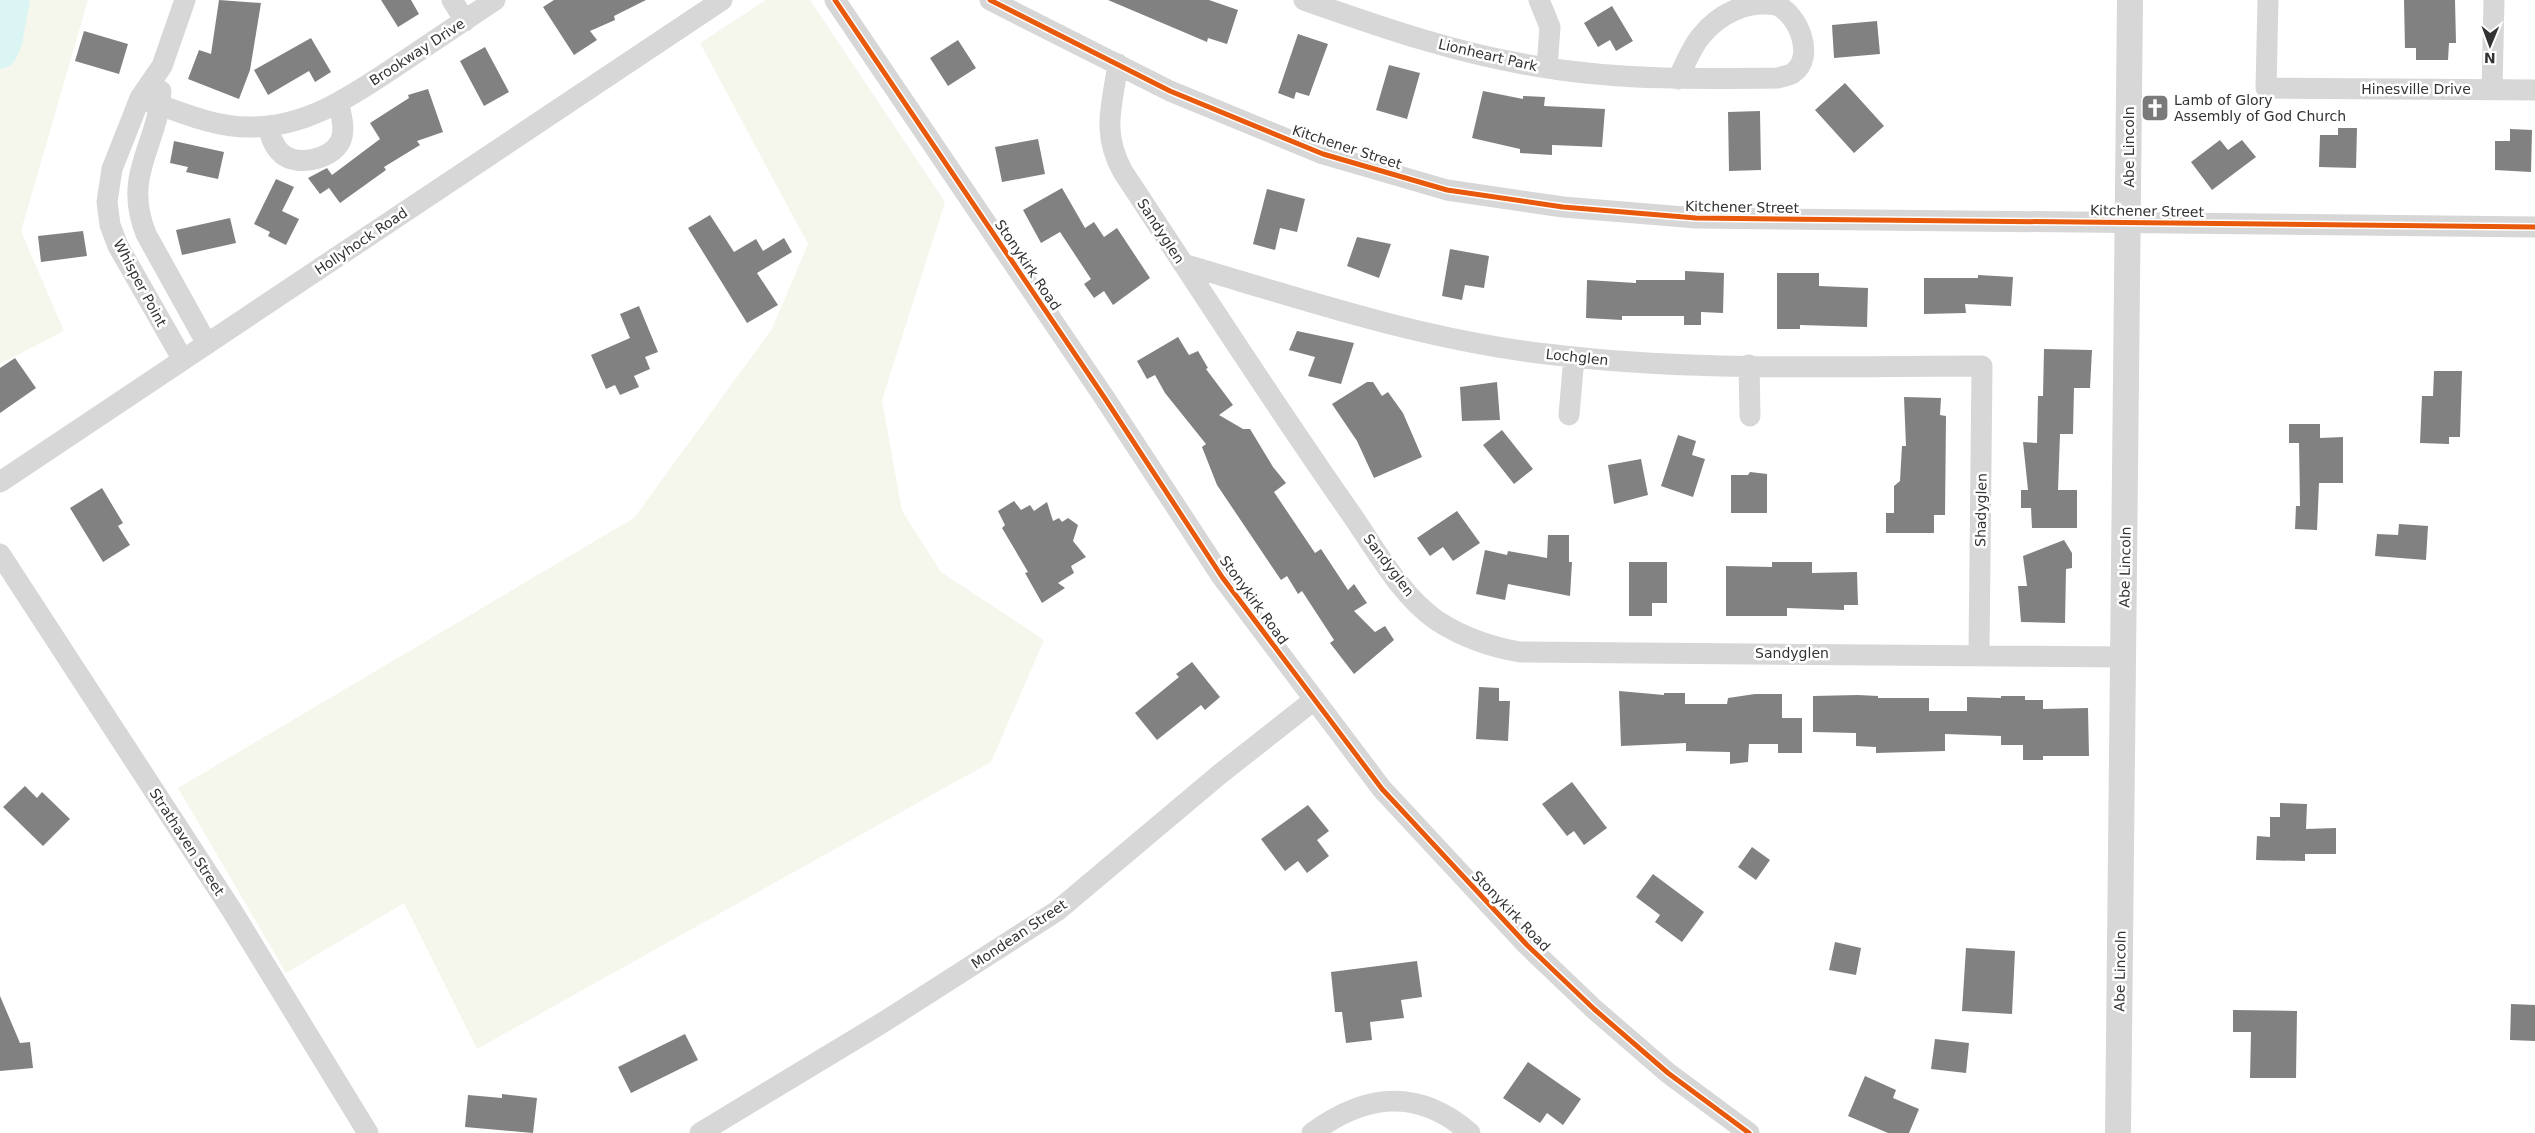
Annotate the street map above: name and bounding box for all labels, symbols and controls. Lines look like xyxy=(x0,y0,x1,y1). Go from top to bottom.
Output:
street label: Brookway Drive xyxy=(366,15,468,89)
north arrow xyxy=(2465,20,2515,70)
street label: Lionheart Park xyxy=(1437,36,1540,74)
text: N xyxy=(2484,50,2496,66)
street label: Hinesville Drive xyxy=(2361,81,2471,97)
place label: Lamb of Glory Assembly of God Church xyxy=(2174,92,2346,124)
church icon: Lamb of Glory Assembly of God Church xyxy=(2140,93,2170,123)
street label: Abe Lincoln xyxy=(2121,106,2137,188)
street label: Kitchener Street xyxy=(1290,122,1404,172)
street label: Sandyglen xyxy=(1134,196,1188,266)
street label: Kitchener Street xyxy=(1685,198,1800,216)
street label: Kitchener Street xyxy=(2090,202,2205,220)
street label: Hollyhock Road xyxy=(312,204,410,278)
street label: Stonykirk Road xyxy=(992,217,1064,313)
street label: Whisper Point xyxy=(110,237,170,330)
street label: Lochglen xyxy=(1545,346,1609,368)
street label: Shadyglen xyxy=(1972,473,1990,547)
street label: Abe Lincoln xyxy=(2116,526,2134,608)
street label: Sandyglen xyxy=(1360,531,1418,599)
street label: Stonykirk Road xyxy=(1217,553,1291,647)
street label: Sandyglen xyxy=(1755,645,1829,661)
street label: Strathaven Street xyxy=(146,785,228,899)
street label: Stonykirk Road xyxy=(1469,867,1553,955)
street label: Mondean Street xyxy=(968,896,1070,972)
street label: Abe Lincoln xyxy=(2111,930,2129,1012)

